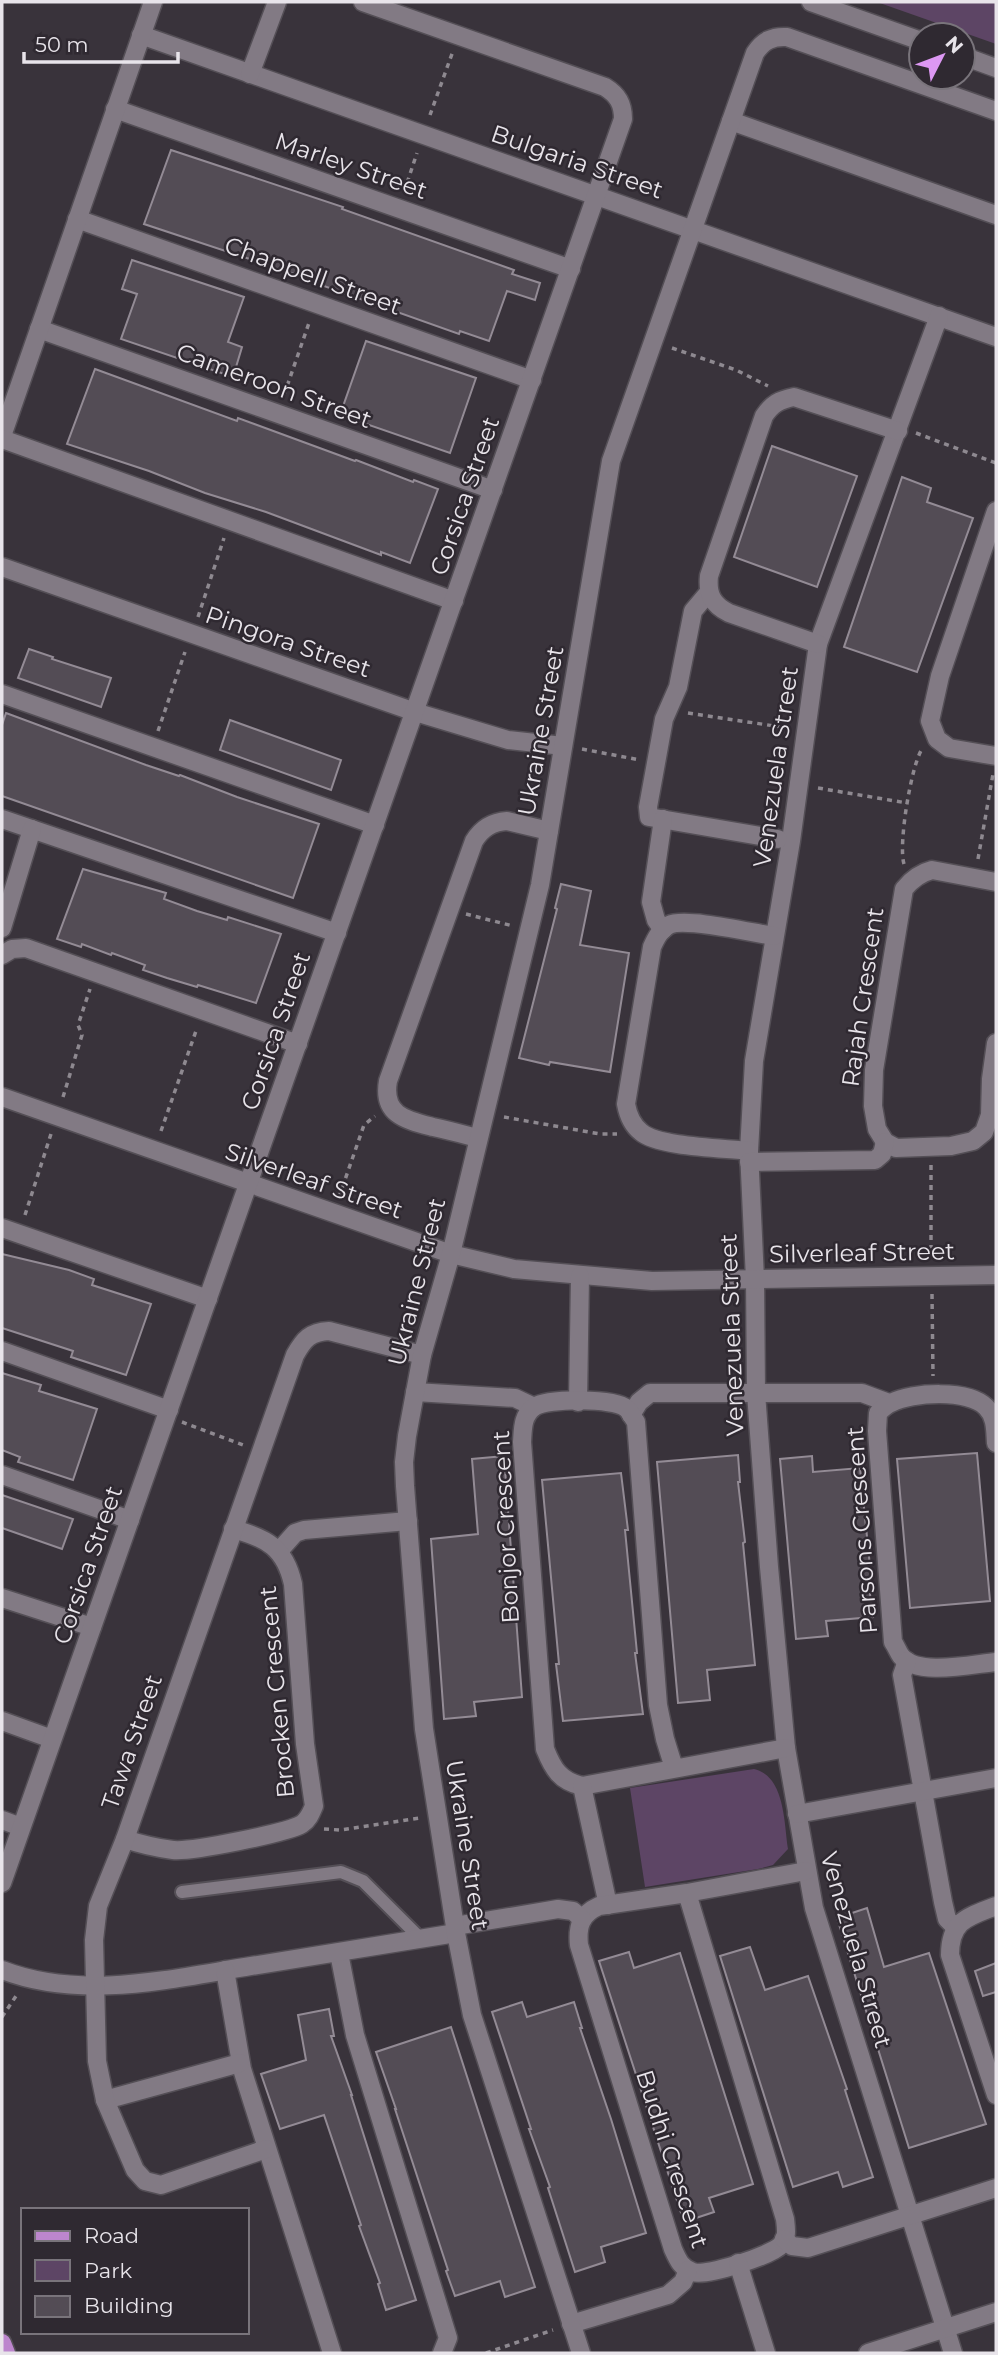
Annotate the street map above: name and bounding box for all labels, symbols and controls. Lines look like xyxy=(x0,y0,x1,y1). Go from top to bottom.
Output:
scale bar xyxy=(24,21,178,65)
north arrow xyxy=(907,21,977,91)
text: 50 m xyxy=(35,32,89,57)
text: N xyxy=(941,32,968,58)
street label: Bulgaria Street xyxy=(487,118,667,205)
street label: Marley Street xyxy=(271,126,431,205)
street label: Chappell Street xyxy=(221,230,406,321)
street label: Cameroon Street xyxy=(173,337,376,434)
street label: Corsica Street xyxy=(424,413,505,579)
street label: Pingora Street xyxy=(202,600,375,683)
street label: Ukraine Street xyxy=(511,643,570,818)
street label: Venezuela Street xyxy=(747,664,804,869)
street label: Rajah Crescent xyxy=(836,905,889,1089)
street label: Corsica Street xyxy=(235,948,316,1114)
street label: Silverleaf Street xyxy=(222,1137,407,1225)
street label: Ukraine Street xyxy=(382,1195,451,1369)
street label: Venezuela Street xyxy=(713,1233,750,1437)
street label: Silverleaf Street xyxy=(769,1236,955,1269)
street label: Parsons Crescent xyxy=(840,1425,883,1635)
street label: Bonjor Crescent xyxy=(486,1430,525,1624)
street label: Corsica Street xyxy=(47,1482,128,1648)
street label: Brocken Crescent xyxy=(253,1584,300,1799)
street label: Tawa Street xyxy=(95,1670,168,1813)
street label: Ukraine Street xyxy=(440,1758,495,1932)
street label: Venezuela Street xyxy=(815,1848,898,2052)
street label: Budhi Crescent xyxy=(630,2066,715,2252)
legend xyxy=(21,2208,248,2334)
text: Road xyxy=(84,2223,139,2248)
text: Park xyxy=(84,2258,132,2283)
text: Building xyxy=(84,2293,174,2318)

